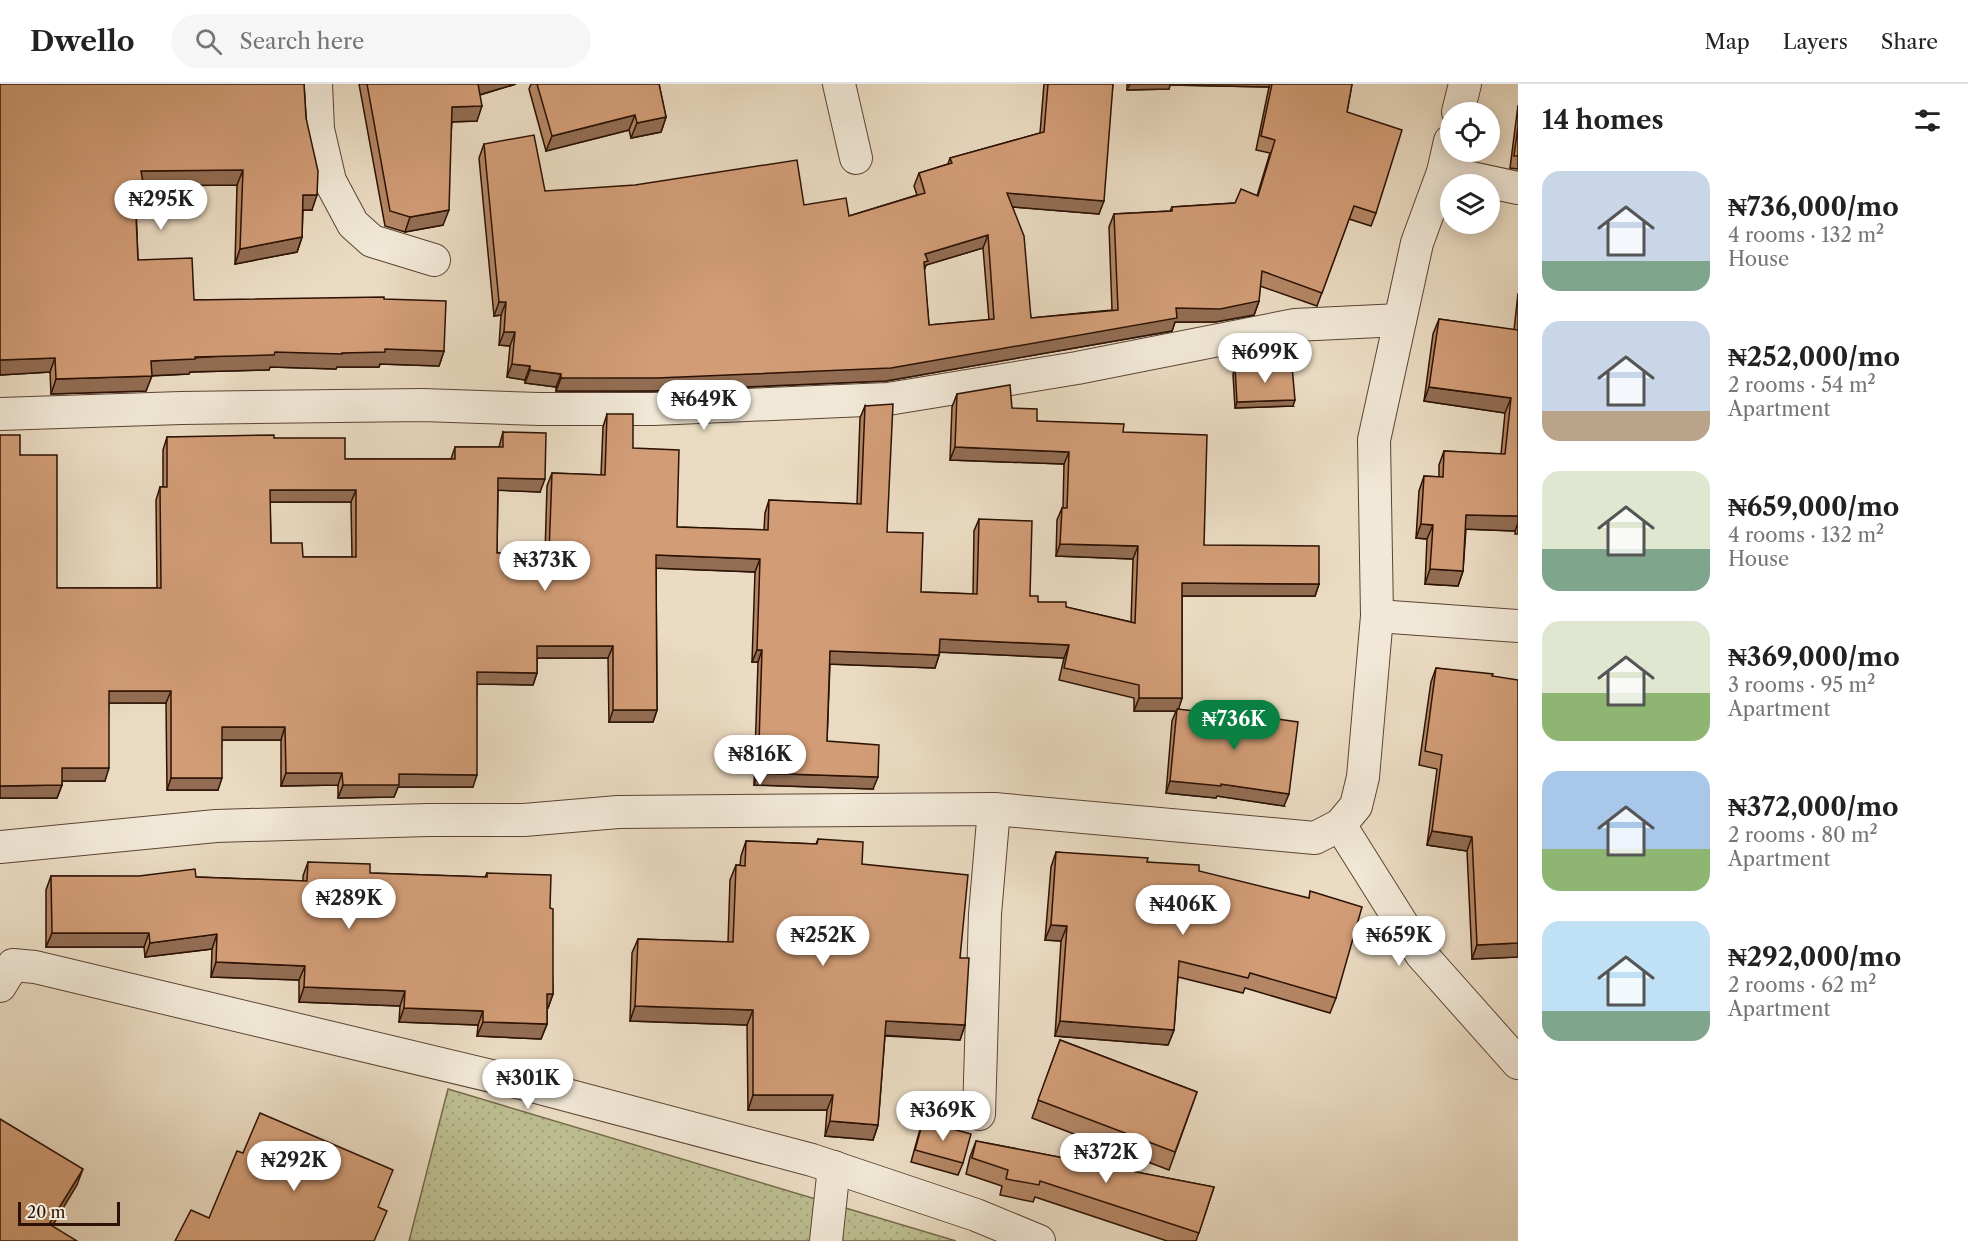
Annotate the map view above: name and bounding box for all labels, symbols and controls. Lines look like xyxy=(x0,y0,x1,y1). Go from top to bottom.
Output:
search box xyxy=(171,14,591,68)
text: Dwello xyxy=(30,24,135,58)
icon: search xyxy=(192,25,225,58)
text: Search here xyxy=(240,28,364,55)
text: Map xyxy=(1705,29,1750,54)
text: Layers xyxy=(1783,29,1848,54)
text: Share xyxy=(1881,29,1938,54)
map controls xyxy=(1440,102,1500,234)
button: locate xyxy=(1440,102,1500,162)
text: 14 homes xyxy=(1542,104,1664,136)
icon: filters xyxy=(1911,104,1944,137)
button: layers xyxy=(1440,174,1500,234)
pin: ₦295K xyxy=(119,180,203,231)
text: ₦295K xyxy=(128,187,194,211)
text: ₦736,000/mo xyxy=(1728,191,1899,223)
icon: home xyxy=(1590,195,1662,267)
text: 4 rooms · 132 m² xyxy=(1728,223,1884,247)
text: House xyxy=(1728,247,1789,271)
pin: ₦699K xyxy=(1223,333,1307,384)
text: ₦699K xyxy=(1232,340,1298,364)
text: ₦252,000/mo xyxy=(1728,341,1900,373)
icon: home xyxy=(1590,345,1662,417)
text: 2 rooms · 54 m² xyxy=(1728,373,1876,397)
pin: ₦649K xyxy=(662,380,746,431)
text: ₦649K xyxy=(671,387,737,411)
text: Apartment xyxy=(1728,397,1831,421)
text: ₦659,000/mo xyxy=(1728,491,1899,523)
icon: home xyxy=(1590,495,1662,567)
text: 4 rooms · 132 m² xyxy=(1728,523,1884,547)
pin: ₦373K xyxy=(503,541,587,592)
text: House xyxy=(1728,547,1789,571)
text: ₦373K xyxy=(513,548,577,572)
text: ₦369,000/mo xyxy=(1728,641,1900,673)
icon: home xyxy=(1590,645,1662,717)
text: 3 rooms · 95 m² xyxy=(1728,673,1875,697)
text: Apartment xyxy=(1728,697,1831,721)
pin: ₦736K xyxy=(1192,700,1276,751)
text: ₦736K xyxy=(1202,707,1266,731)
pin: ₦816K xyxy=(718,735,802,786)
text: ₦816K xyxy=(728,742,792,766)
text: ₦372,000/mo xyxy=(1728,791,1899,823)
icon: home xyxy=(1590,795,1662,867)
text: 2 rooms · 80 m² xyxy=(1728,823,1878,847)
text: Apartment xyxy=(1728,847,1831,871)
pin: ₦289K xyxy=(307,879,391,930)
pin: ₦406K xyxy=(1141,885,1225,936)
text: ₦289K xyxy=(316,886,382,910)
text: ₦406K xyxy=(1150,892,1216,916)
pin: ₦252K xyxy=(781,916,865,967)
pin: ₦659K xyxy=(1357,916,1441,967)
text: ₦252K xyxy=(790,923,856,947)
text: ₦659K xyxy=(1366,923,1432,947)
text: ₦292,000/mo xyxy=(1728,941,1901,973)
icon: home xyxy=(1590,945,1662,1017)
text: 2 rooms · 62 m² xyxy=(1728,973,1876,997)
text: Apartment xyxy=(1728,997,1831,1021)
pin: ₦301K xyxy=(486,1059,570,1110)
text: ₦301K xyxy=(496,1066,560,1090)
pin: ₦369K xyxy=(901,1091,985,1142)
text: ₦369K xyxy=(910,1098,976,1122)
pin: ₦372K xyxy=(1064,1133,1148,1184)
text: ₦372K xyxy=(1074,1140,1138,1164)
pin: ₦292K xyxy=(252,1141,336,1192)
text: ₦292K xyxy=(261,1148,327,1172)
scale bar xyxy=(18,1199,120,1226)
text: 20 m xyxy=(27,1202,66,1222)

